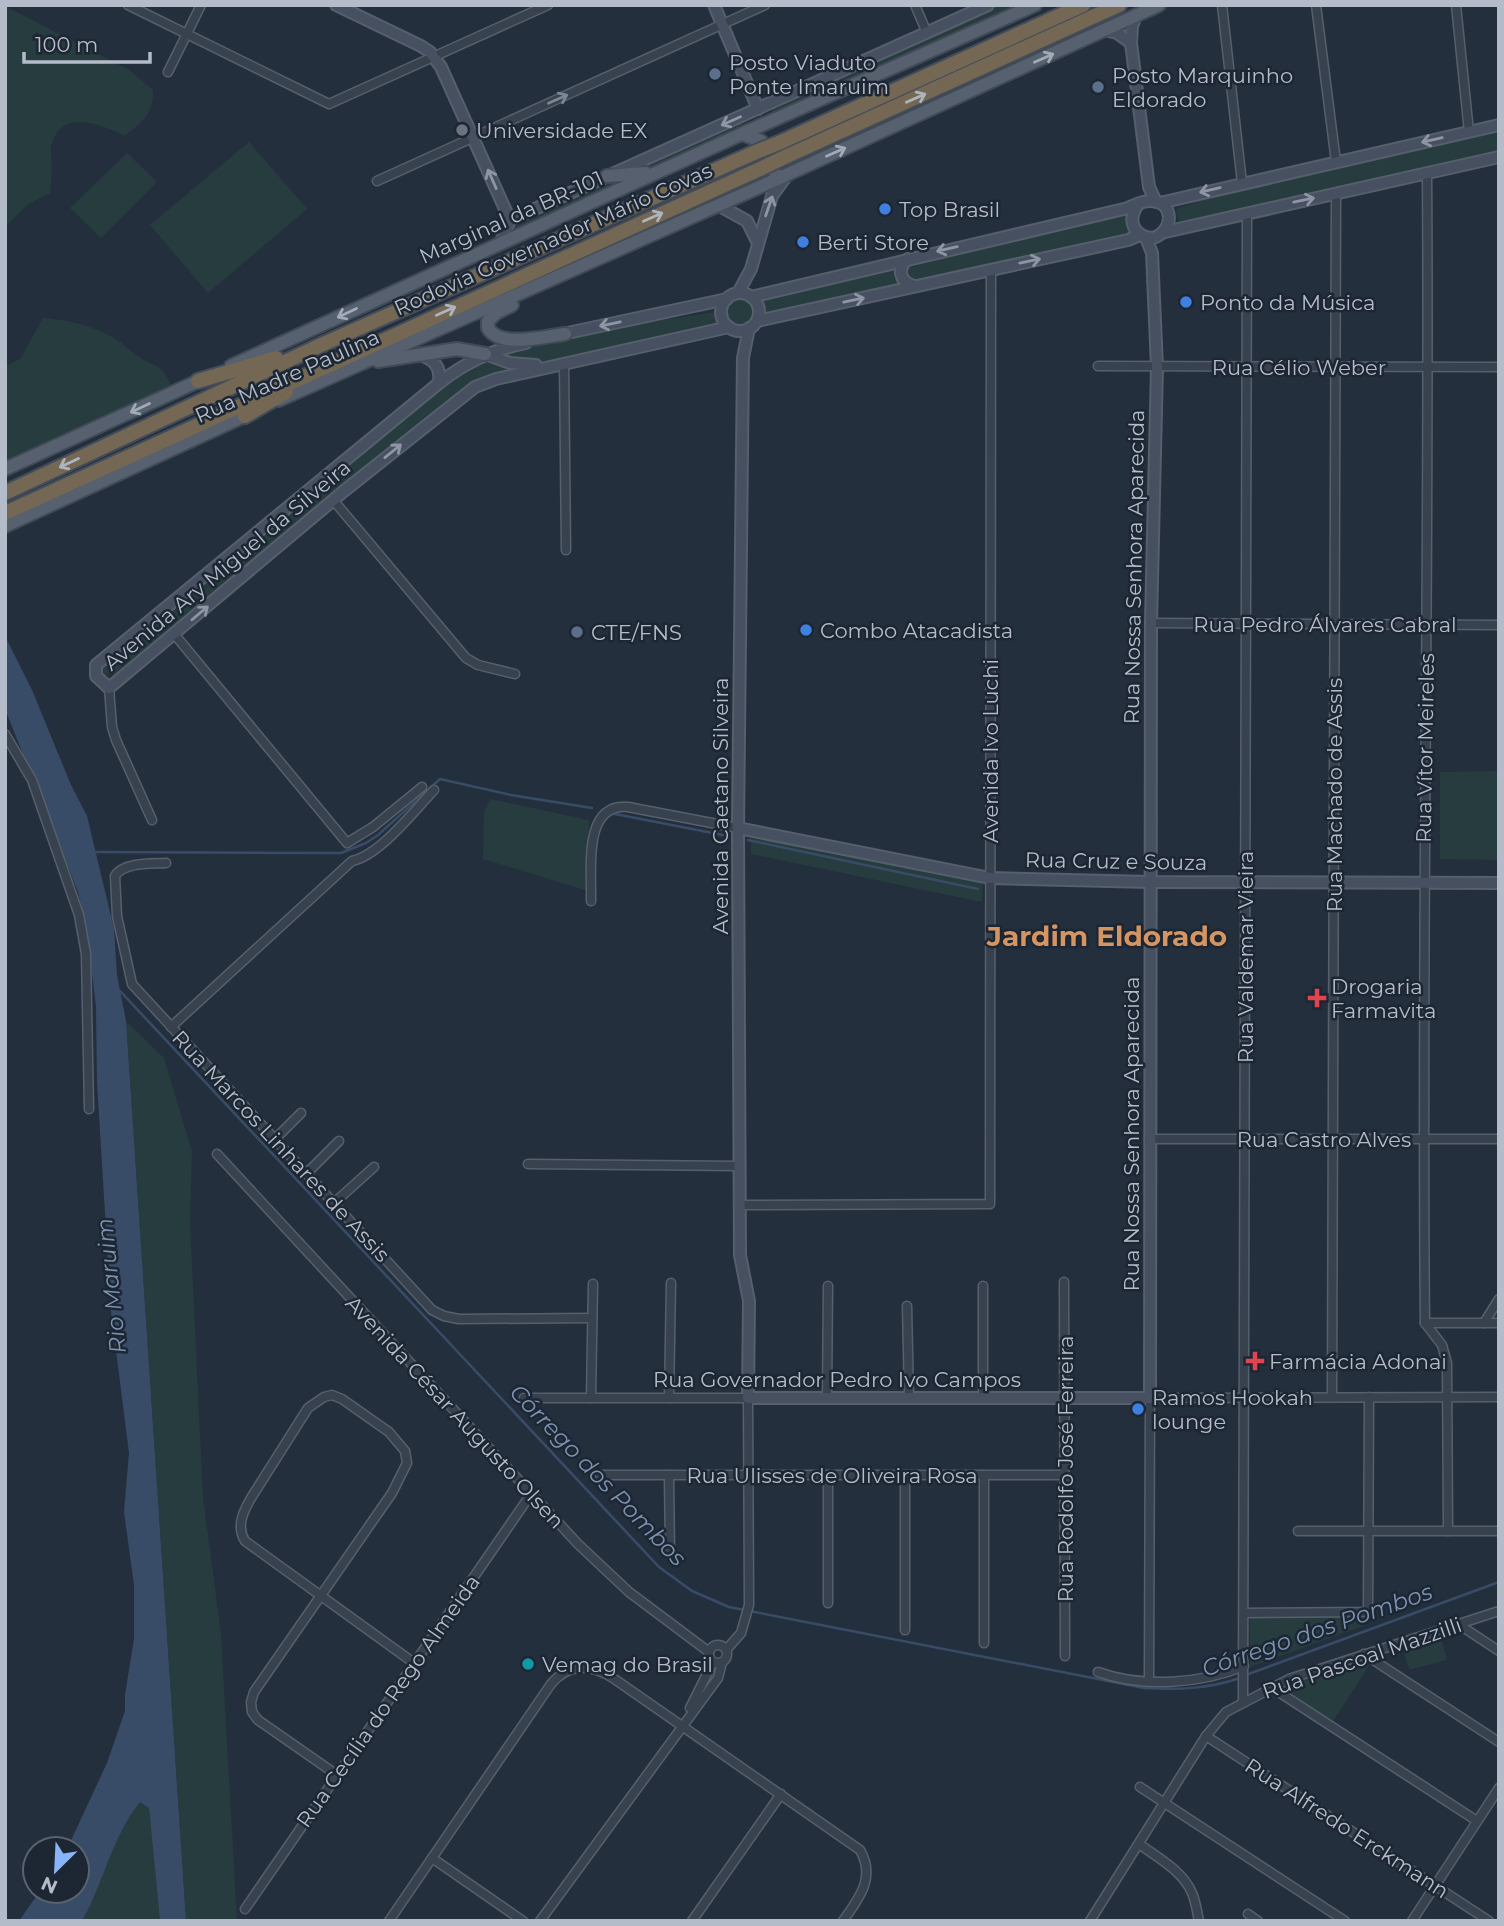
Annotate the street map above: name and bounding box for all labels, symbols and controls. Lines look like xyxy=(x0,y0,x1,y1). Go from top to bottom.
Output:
scale bar xyxy=(24,21,150,65)
text: 100 m xyxy=(35,32,98,57)
place label: Posto Viaduto Ponte Imaruim xyxy=(729,50,889,99)
one-way arrow xyxy=(1032,51,1054,64)
place label: Posto Marquinho Eldorado xyxy=(1112,63,1293,112)
marker: Posto Viaduto Ponte Imaruim xyxy=(707,66,723,82)
marker: Posto Marquinho Eldorado xyxy=(1090,79,1106,95)
one-way arrow xyxy=(904,91,926,104)
one-way arrow xyxy=(547,92,568,105)
one-way arrow xyxy=(721,115,742,128)
place label: Universidade EX xyxy=(476,118,647,143)
marker: Universidade EX xyxy=(454,122,470,138)
one-way arrow xyxy=(1421,134,1444,147)
one-way arrow xyxy=(825,145,847,158)
street label: Rodovia Governador Mário Covas xyxy=(390,157,716,321)
street label: Marginal da BR-101 xyxy=(415,165,607,269)
one-way arrow xyxy=(485,168,498,190)
one-way arrow xyxy=(1199,184,1222,197)
one-way arrow xyxy=(1292,193,1315,207)
one-way arrow xyxy=(763,195,776,217)
place label: Top Brasil xyxy=(899,197,1000,222)
marker: Top Brasil xyxy=(877,201,893,217)
one-way arrow xyxy=(642,210,663,223)
place label: Berti Store xyxy=(817,230,929,255)
marker: Berti Store xyxy=(795,234,811,250)
one-way arrow xyxy=(936,243,959,257)
one-way arrow xyxy=(1018,254,1041,267)
place label: Ponto da Música xyxy=(1200,290,1375,315)
one-way arrow xyxy=(842,292,865,306)
marker: Ponto da Música xyxy=(1178,294,1194,310)
one-way arrow xyxy=(434,304,456,317)
one-way arrow xyxy=(337,307,358,320)
one-way arrow xyxy=(599,318,622,331)
street label: Rua Madre Paulina xyxy=(191,324,383,428)
street label: Rua Célio Weber xyxy=(1212,355,1386,380)
one-way arrow xyxy=(130,402,151,415)
street label: Rua Nossa Senhora Aparecida xyxy=(1119,409,1149,725)
one-way arrow xyxy=(384,444,402,459)
street label: Avenida Ary Miguel da Silveira xyxy=(99,454,355,676)
one-way arrow xyxy=(59,457,80,470)
one-way arrow xyxy=(191,606,209,621)
street label: Rua Pedro Álvares Cabral xyxy=(1193,612,1457,637)
place label: Combo Atacadista xyxy=(820,618,1013,643)
place label: CTE/FNS xyxy=(591,620,682,645)
marker: Combo Atacadista xyxy=(798,622,814,638)
marker: CTE/FNS xyxy=(569,624,585,640)
street label: Rua Vítor Meireles xyxy=(1411,653,1439,843)
street label: Avenida Ivo Luchi xyxy=(978,659,1003,843)
street label: Avenida Caetano Silveira xyxy=(708,678,733,934)
street label: Rua Machado de Assis xyxy=(1322,678,1347,912)
street label: Rua Cruz e Souza xyxy=(1025,847,1207,875)
street label: Rua Valdemar Vieira xyxy=(1233,851,1258,1063)
district label: Jardim Eldorado xyxy=(986,919,1227,953)
place label: Drogaria Farmavita xyxy=(1331,974,1436,1023)
street label: Rua Nossa Senhora Aparecida xyxy=(1119,977,1144,1291)
marker: Drogaria Farmavita xyxy=(1309,990,1325,1006)
street label: Rua Marcos Linhares de Assis xyxy=(167,1025,395,1267)
street label: Rua Castro Alves xyxy=(1237,1127,1411,1152)
water label: Rio Maruim xyxy=(90,1217,132,1355)
street label: Avenida César Augusto Olsen xyxy=(341,1291,569,1533)
street label: Rua Rodolfo José Ferreira xyxy=(1053,1336,1078,1602)
place label: Farmácia Adonai xyxy=(1269,1349,1447,1374)
marker: Farmácia Adonai xyxy=(1247,1353,1263,1369)
street label: Rua Governador Pedro Ivo Campos xyxy=(653,1367,1021,1392)
water label: Córrego dos Pombos xyxy=(504,1378,692,1572)
place label: Ramos Hookah lounge xyxy=(1152,1385,1313,1434)
marker: Ramos Hookah lounge xyxy=(1130,1401,1146,1417)
street label: Rua Ulisses de Oliveira Rosa xyxy=(686,1463,978,1488)
street label: Rua Cecília do Rego Almeida xyxy=(291,1570,485,1832)
water label: Córrego dos Pombos xyxy=(1198,1577,1436,1683)
street label: Rua Pascoal Mazzilli xyxy=(1259,1612,1465,1704)
place label: Vemag do Brasil xyxy=(542,1652,713,1677)
marker: Vemag do Brasil xyxy=(520,1656,536,1672)
street label: Rua Alfredo Erckmann xyxy=(1240,1753,1454,1903)
north arrow xyxy=(21,1835,91,1905)
text: N xyxy=(38,1871,61,1899)

